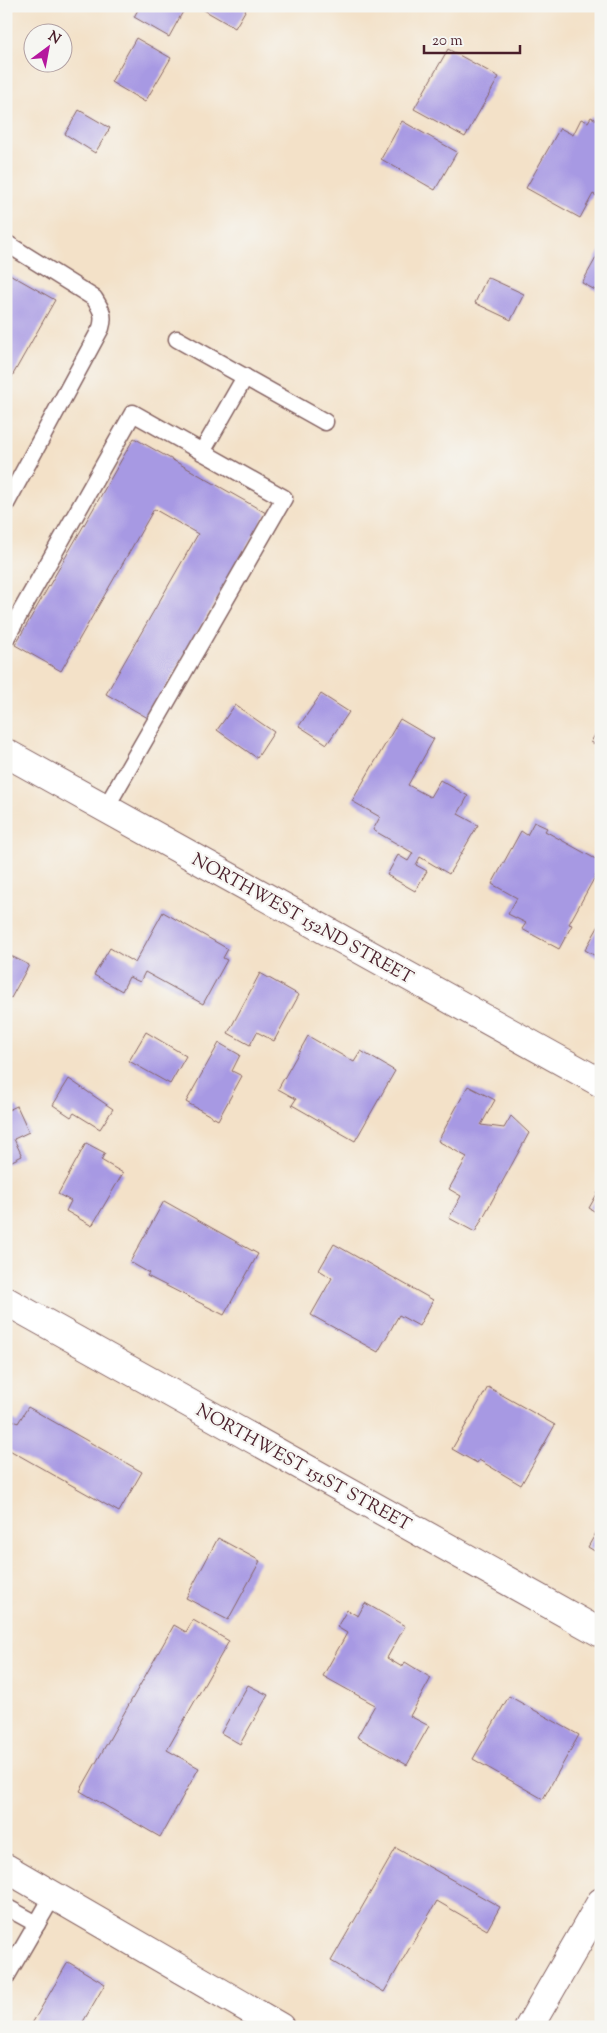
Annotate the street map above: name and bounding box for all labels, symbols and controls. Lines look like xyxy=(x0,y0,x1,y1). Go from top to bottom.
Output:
north arrow xyxy=(22,22,72,72)
scale bar xyxy=(424,22,521,54)
text: N xyxy=(44,27,64,50)
text: 20 m xyxy=(432,31,463,52)
street label: NORTHWEST 152ND STREET xyxy=(186,848,418,992)
street label: NORTHWEST 151ST STREET xyxy=(191,1399,416,1539)

